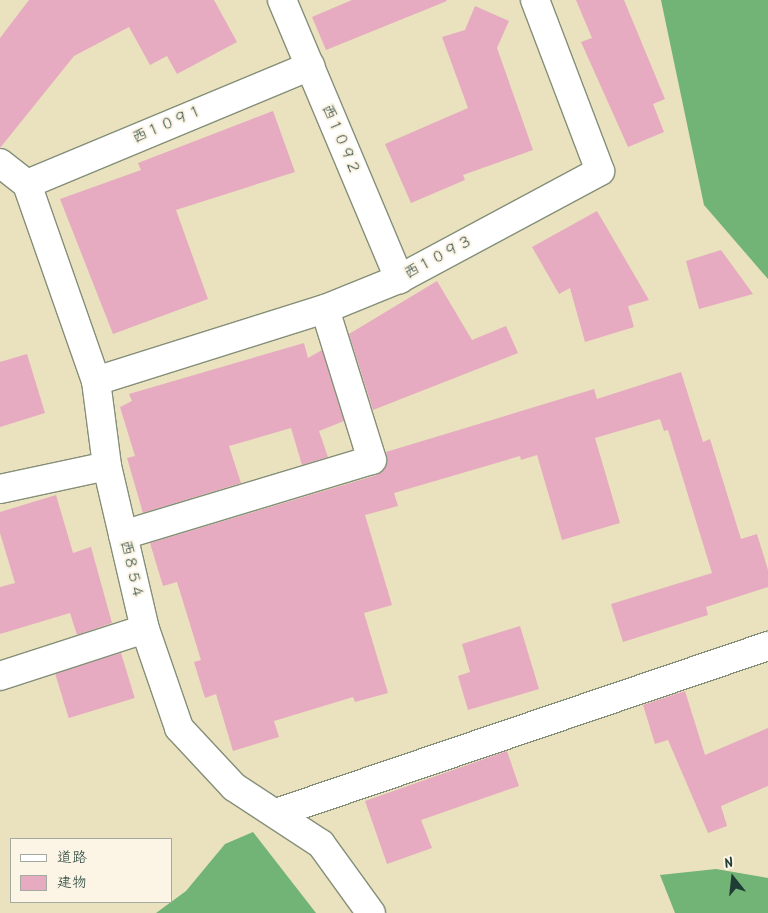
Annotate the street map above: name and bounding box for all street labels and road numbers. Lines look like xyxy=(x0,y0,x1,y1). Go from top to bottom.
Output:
street label: 西１０９１ xyxy=(130,102,206,148)
street label: 西１０９２ xyxy=(317,102,363,178)
street label: 西１０９３ xyxy=(402,232,476,284)
street label: 西８５４ xyxy=(115,539,147,601)

